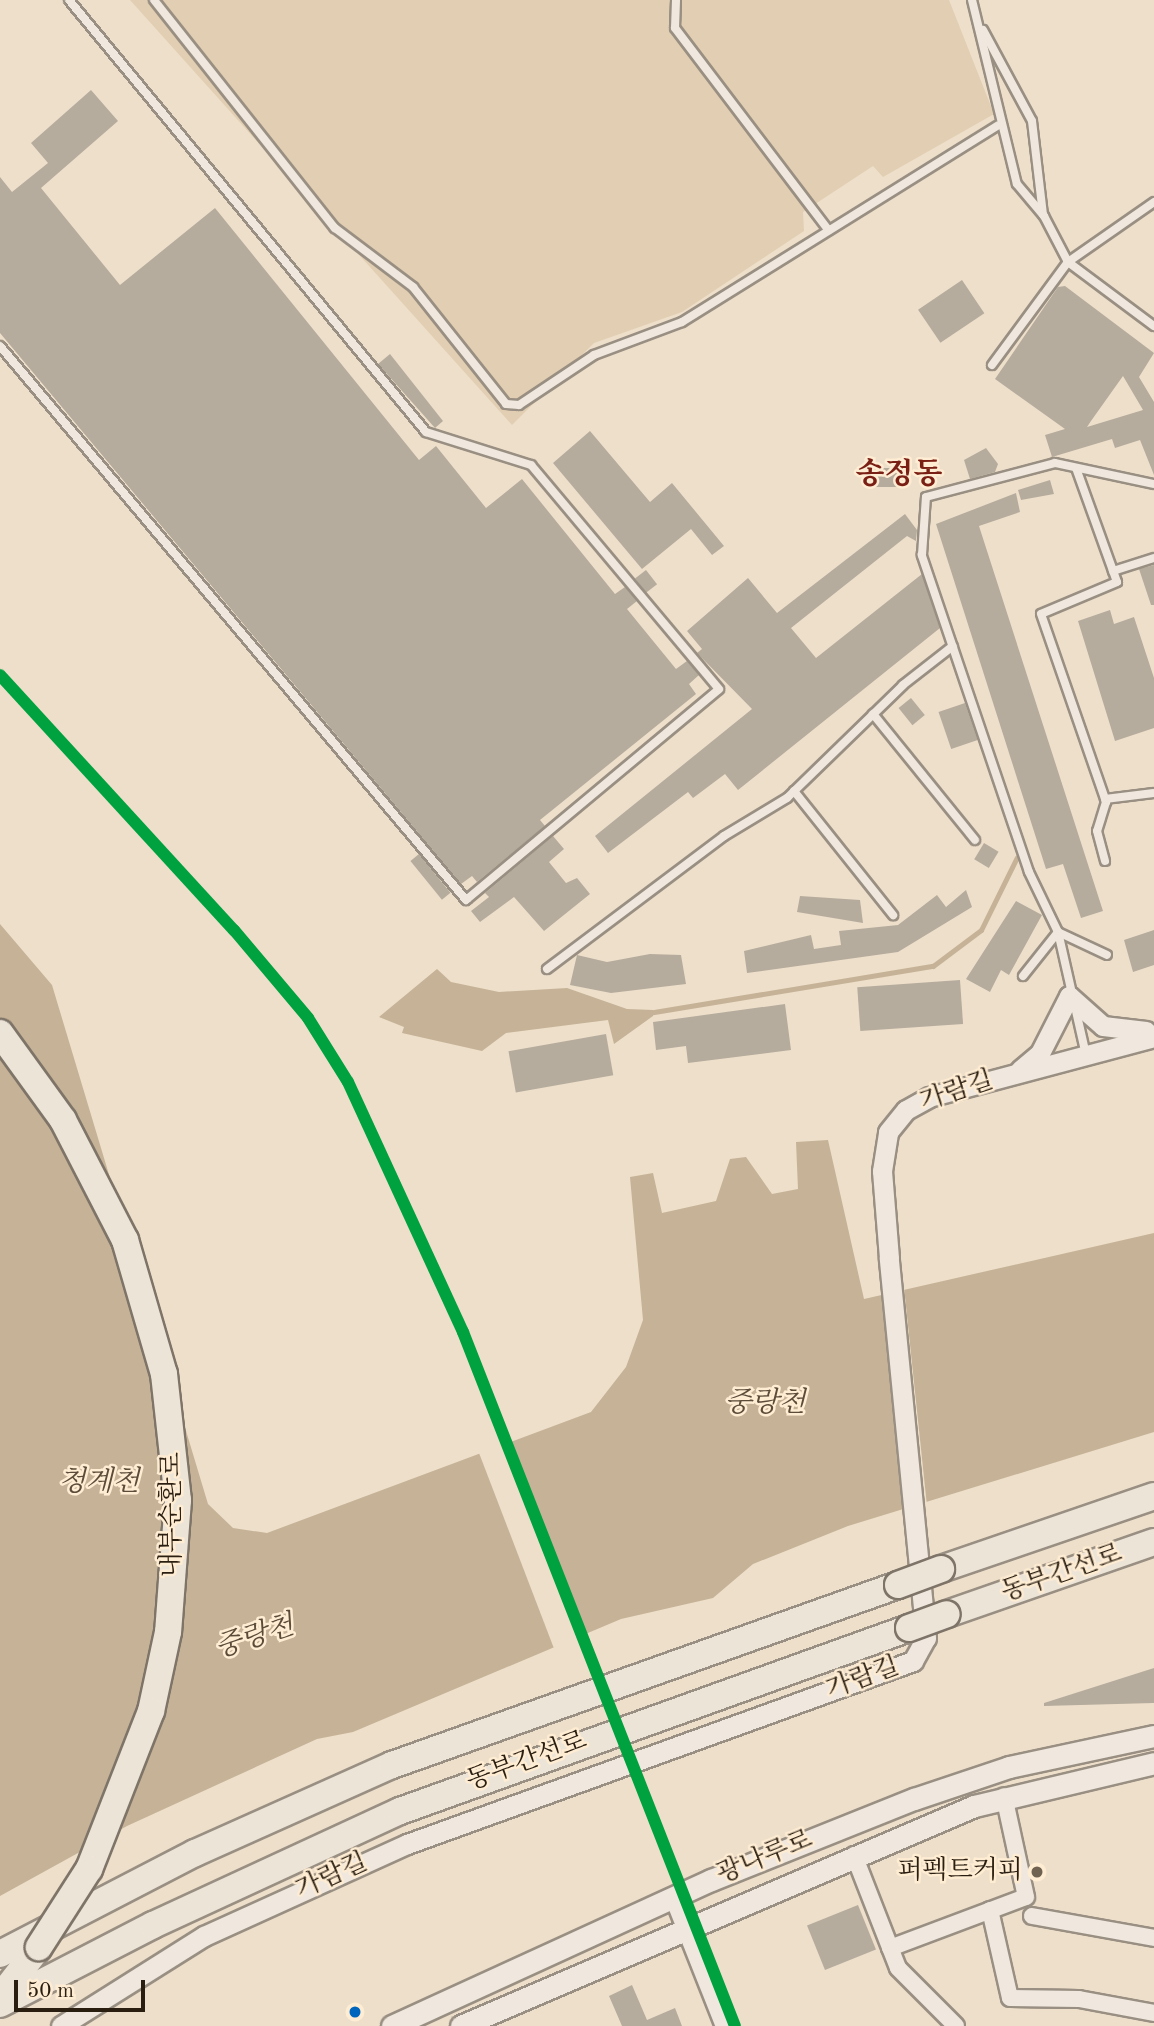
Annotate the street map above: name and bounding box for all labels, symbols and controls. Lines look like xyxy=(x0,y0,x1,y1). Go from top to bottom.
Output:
district label: 송정동 xyxy=(856,457,942,493)
street label: 가람길 xyxy=(916,1066,998,1118)
water label: 중랑천 xyxy=(724,1387,806,1421)
street label: 내부순환로 xyxy=(157,1452,189,1578)
water label: 청계천 xyxy=(58,1466,140,1500)
street label: 동부간선로 xyxy=(998,1539,1126,1609)
water label: 중랑천 xyxy=(211,1609,299,1667)
street label: 가람길 xyxy=(822,1651,904,1707)
street label: 동부간선로 xyxy=(463,1726,591,1798)
street label: 광나루로 xyxy=(713,1825,817,1891)
street label: 가람길 xyxy=(291,1847,373,1907)
place label: 퍼펙트커피 xyxy=(897,1856,1023,1888)
marker: 퍼펙트커피 xyxy=(1029,1864,1045,1880)
scale bar xyxy=(18,1966,149,2010)
text: 50 m xyxy=(27,1981,74,2002)
unlabelled marker xyxy=(348,2005,362,2019)

